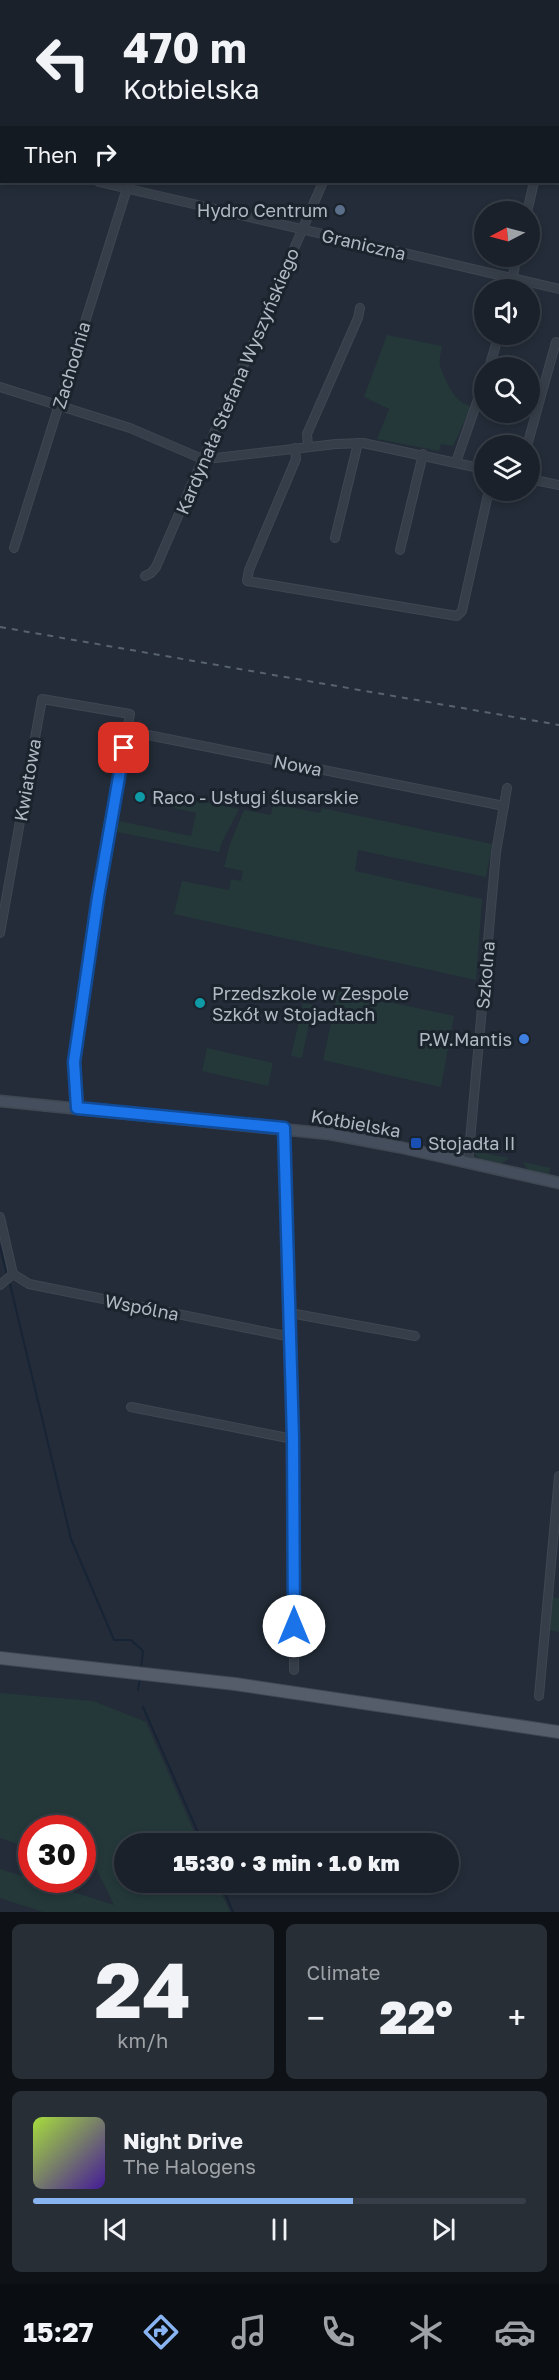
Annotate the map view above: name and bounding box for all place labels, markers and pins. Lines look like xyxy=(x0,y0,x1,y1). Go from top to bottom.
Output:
place label: Hydro Centrum xyxy=(197,199,328,221)
marker: Hydro Centrum xyxy=(333,203,347,217)
pin xyxy=(98,722,149,773)
place label: Raco - Usługi ślusarskie xyxy=(152,786,359,808)
marker: Raco - Usługi ślusarskie xyxy=(133,790,147,804)
place label: Przedszkole w Zespole Szkół w Stojadłach xyxy=(212,982,409,1025)
marker: Przedszkole w Zespole Szkół w Stojadłach xyxy=(193,996,207,1010)
place label: P.W.Mantis xyxy=(419,1028,512,1050)
marker: P.W.Mantis xyxy=(517,1032,531,1046)
place label: Stojadła II xyxy=(428,1132,515,1154)
marker: Stojadła II xyxy=(409,1136,423,1150)

